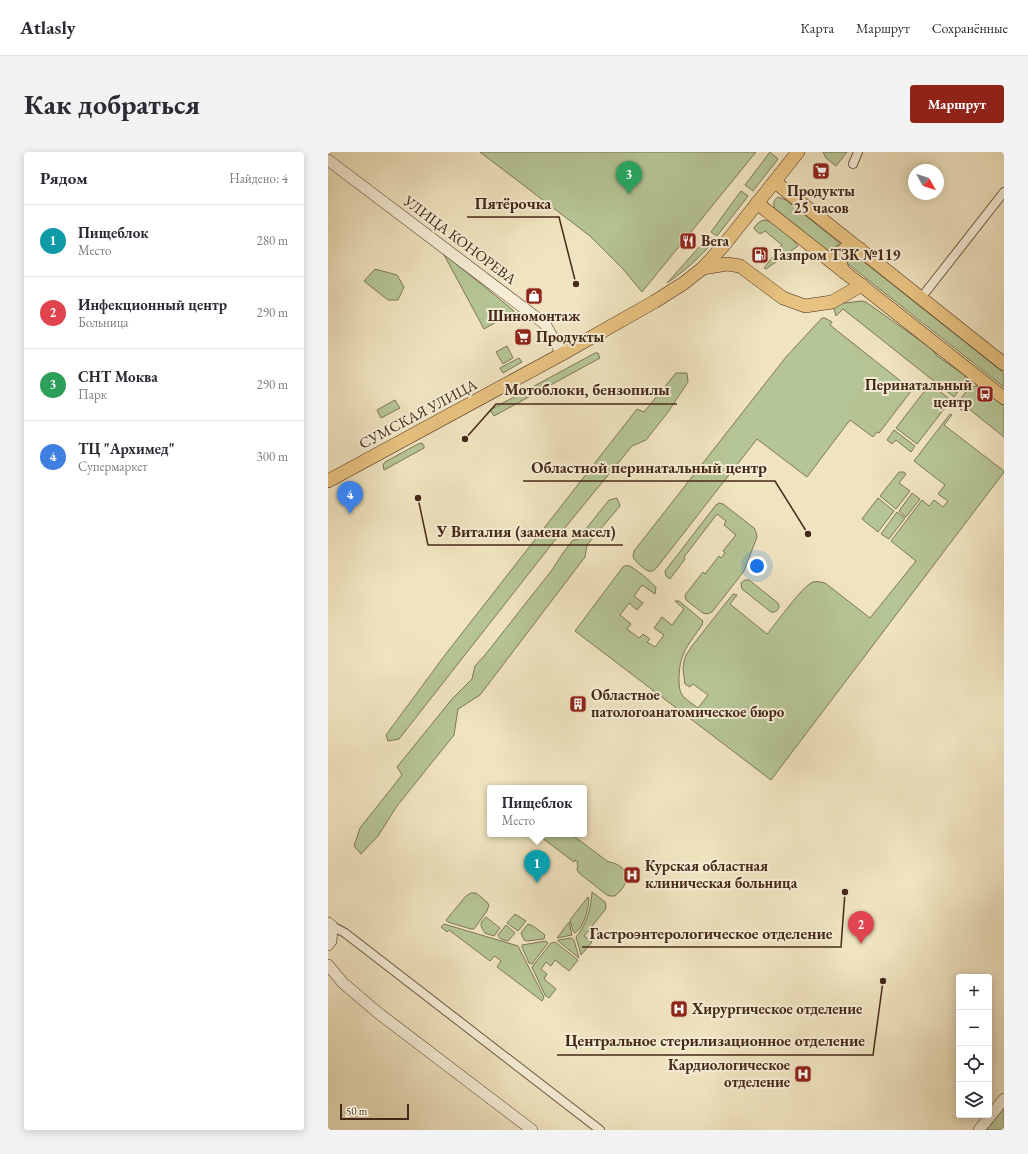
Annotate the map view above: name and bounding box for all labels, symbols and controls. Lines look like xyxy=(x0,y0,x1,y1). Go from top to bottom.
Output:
text: Atlasly xyxy=(20,15,76,40)
text: Карта xyxy=(801,19,834,37)
text: Маршрут xyxy=(856,19,910,37)
text: Сохранённые xyxy=(932,19,1008,37)
button: Маршрут xyxy=(910,85,1004,123)
text: Как добраться xyxy=(24,86,200,122)
pin: 3 xyxy=(616,161,642,194)
supermarket icon: Продукты 25 часов xyxy=(811,161,831,181)
north arrow xyxy=(908,164,944,200)
text: Рядом xyxy=(40,167,88,189)
text: Найдено: 4 xyxy=(229,170,288,187)
place label: Продукты 25 часов xyxy=(787,181,855,217)
callout: Пятёрочка xyxy=(467,189,559,217)
street label: УЛИЦА КОНОРЕВА xyxy=(399,190,521,289)
text: Пятёрочка xyxy=(475,193,552,214)
text: Пищеблок xyxy=(78,223,148,242)
restaurant icon: Вега xyxy=(678,231,698,251)
place label: Вега xyxy=(701,231,730,250)
text: 1 xyxy=(50,232,56,249)
text: 280 m xyxy=(257,232,288,249)
text: Место xyxy=(78,242,111,259)
fuel station icon: Газпром ТЗК №119 xyxy=(750,245,770,265)
place label: Газпром ТЗК №119 xyxy=(773,245,901,264)
shop icon: Шиномонтаж xyxy=(524,286,544,306)
text: Инфекционный центр xyxy=(78,295,227,314)
text: 2 xyxy=(50,304,56,321)
text: 290 m xyxy=(257,304,288,321)
place label: Шиномонтаж xyxy=(488,306,580,325)
text: Больница xyxy=(78,314,129,331)
supermarket icon: Продукты xyxy=(513,327,533,347)
place label: Продукты xyxy=(536,327,604,346)
text: СНТ Моква xyxy=(78,367,158,386)
street label: СУМСКАЯ УЛИЦА xyxy=(355,374,481,453)
place label: Перинатальный центр xyxy=(865,375,972,411)
text: 3 xyxy=(50,376,56,393)
text: 290 m xyxy=(257,376,288,393)
callout: Мотоблоки, бензопилы xyxy=(496,376,677,404)
text: Мотоблоки, бензопилы xyxy=(504,379,670,400)
bus stop icon: Перинатальный центр xyxy=(975,384,995,404)
text: Парк xyxy=(78,386,107,403)
text: ТЦ "Архимед" xyxy=(78,439,175,458)
text: 4 xyxy=(50,448,56,465)
text: 300 m xyxy=(257,448,288,465)
callout: Областной перинатальный центр xyxy=(523,453,775,481)
text: Областной перинатальный центр xyxy=(531,457,767,478)
text: Супермаркет xyxy=(78,458,148,475)
pin: 4 xyxy=(337,481,363,514)
callout: У Виталия (замена масел) xyxy=(428,517,623,545)
text: У Виталия (замена масел) xyxy=(435,521,616,542)
your location xyxy=(747,556,767,576)
place label: Областное патологоанатомическое бюро xyxy=(591,685,785,721)
building icon: Областное патологоанатомическое бюро xyxy=(568,694,588,714)
popup xyxy=(487,785,587,837)
text: Пищеблок xyxy=(502,793,572,812)
text: Место xyxy=(502,812,535,829)
pin: 1 xyxy=(524,850,550,883)
place label: Курская областная клиническая больница xyxy=(645,856,798,892)
hospital icon: Курская областная клиническая больница xyxy=(622,865,642,885)
pin: 2 xyxy=(848,911,874,944)
callout: Гастроэнтерологическое отделение xyxy=(582,919,841,947)
text: Гастроэнтерологическое отделение xyxy=(590,923,833,944)
map controls xyxy=(956,974,992,1118)
button: + xyxy=(956,974,992,1010)
hospital icon: Хирургическое отделение xyxy=(669,999,689,1019)
place label: Хирургическое отделение xyxy=(691,999,862,1018)
button: − xyxy=(956,1010,992,1046)
callout: Центральное стерилизационное отделение xyxy=(557,1027,873,1055)
text: Центральное стерилизационное отделение xyxy=(565,1030,865,1051)
button: locate xyxy=(956,1046,992,1082)
place label: Кардиологическое отделение xyxy=(668,1055,790,1091)
hospital icon: Кардиологическое отделение xyxy=(793,1064,813,1084)
button: layers xyxy=(956,1082,992,1118)
scale bar xyxy=(340,1102,409,1121)
text: 50 m xyxy=(346,1104,367,1118)

